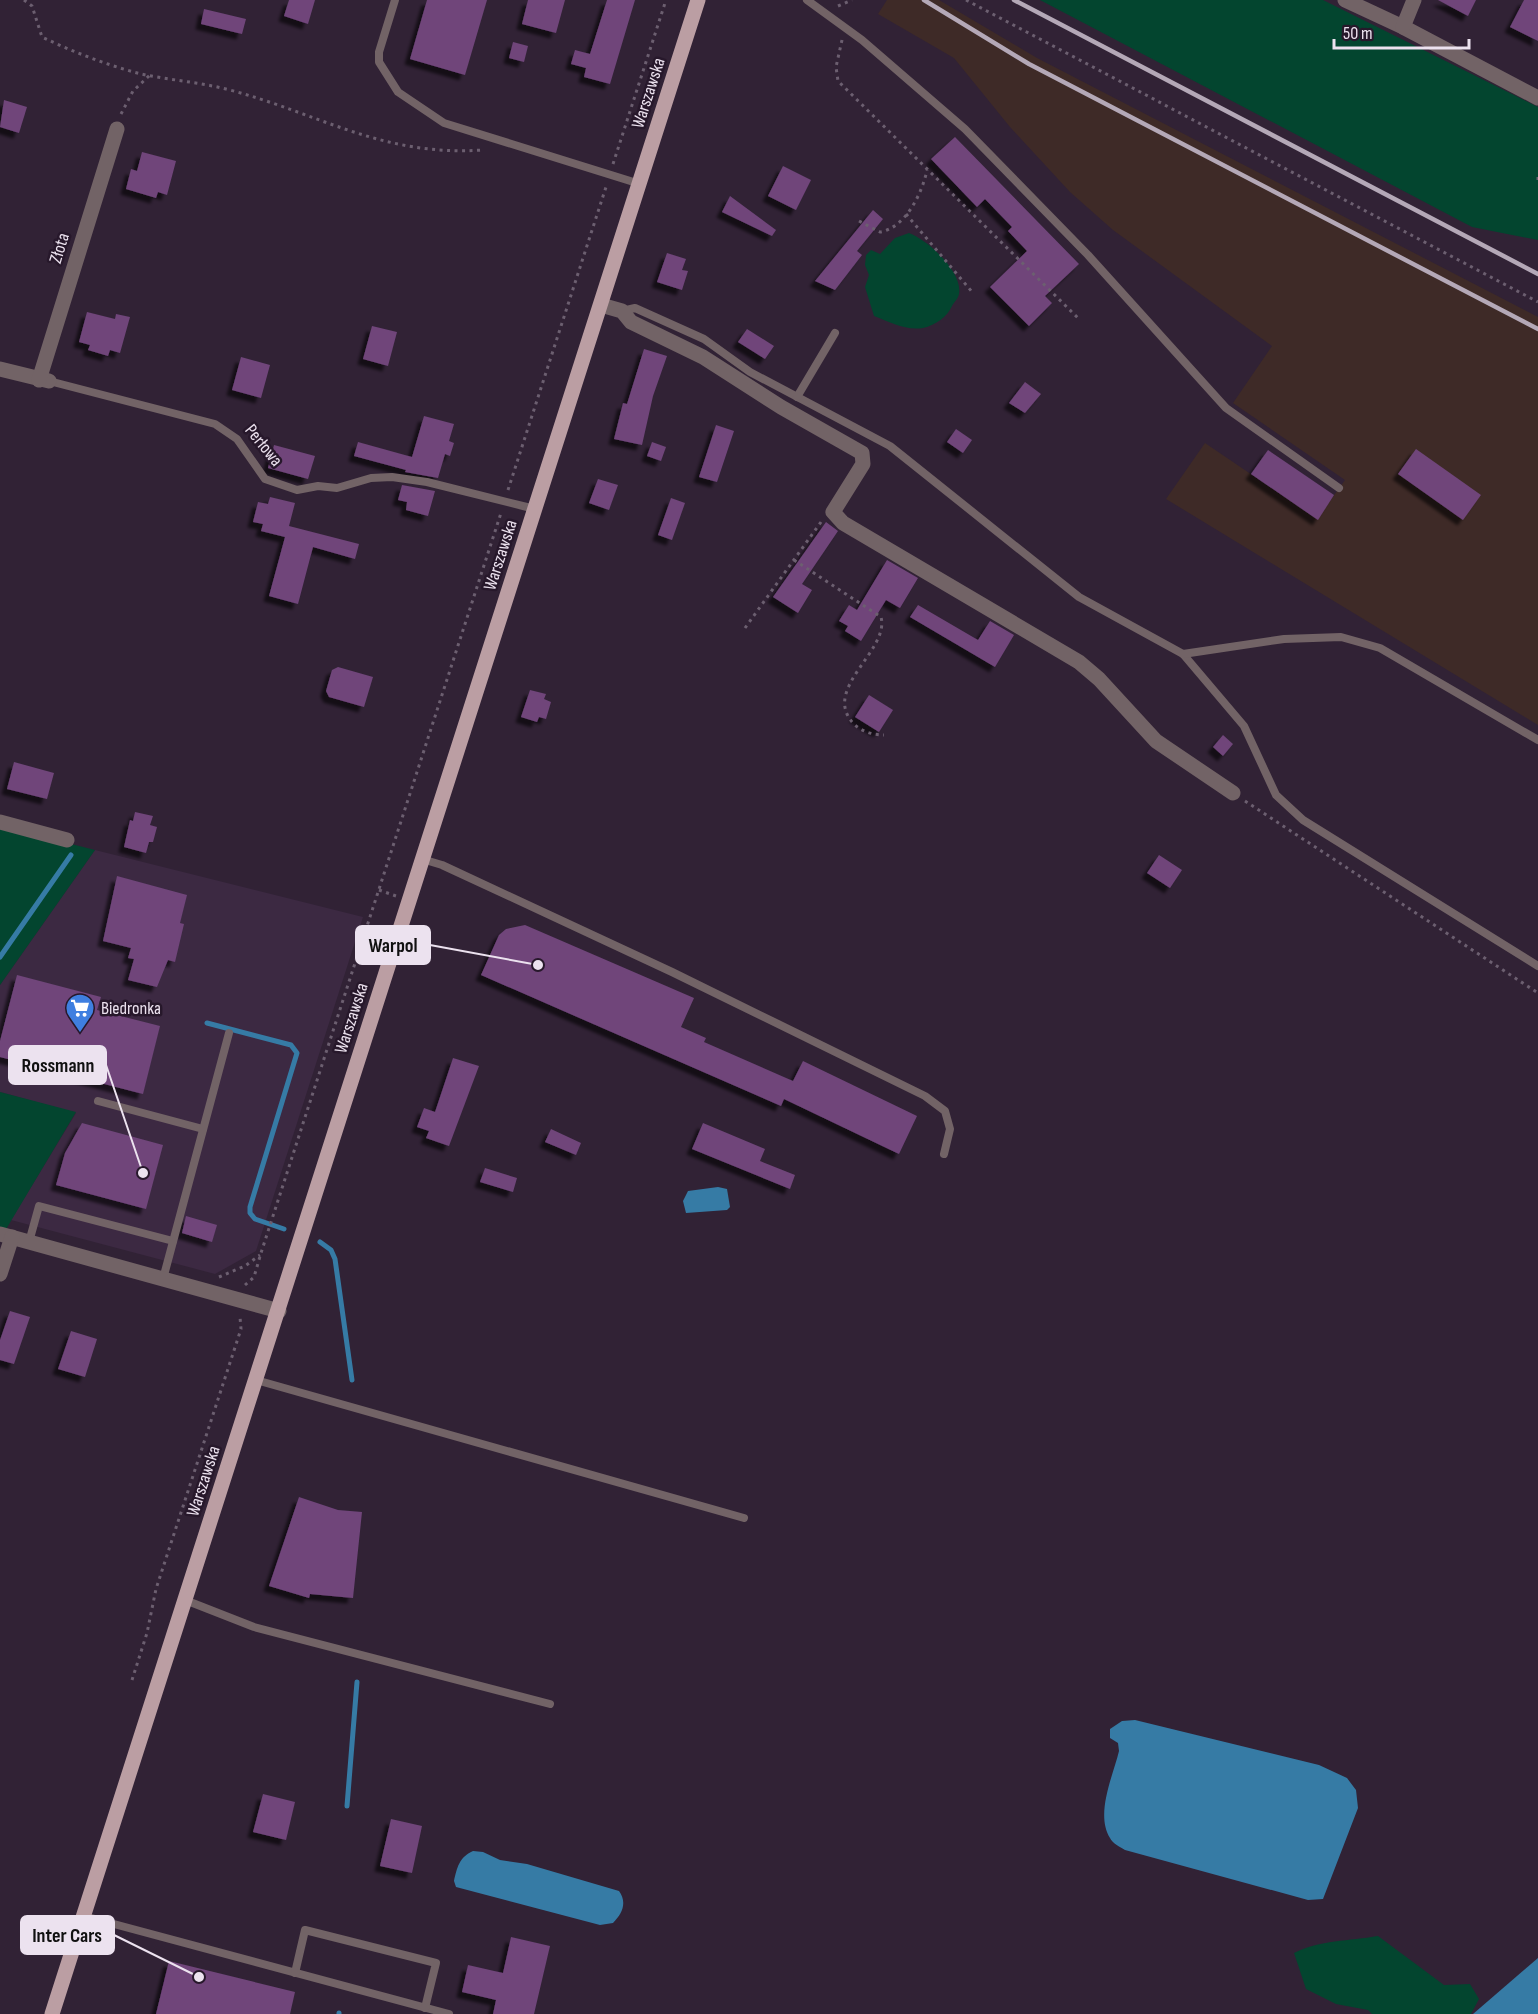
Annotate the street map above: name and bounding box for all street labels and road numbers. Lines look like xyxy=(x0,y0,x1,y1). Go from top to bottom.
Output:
street label: Warszawska xyxy=(627,55,670,131)
street label: Złota xyxy=(45,230,74,266)
street label: Perłowa xyxy=(240,420,287,471)
street label: Warszawska xyxy=(479,517,522,593)
street label: Warszawska xyxy=(330,980,373,1056)
street label: Warszawska xyxy=(182,1443,225,1519)

